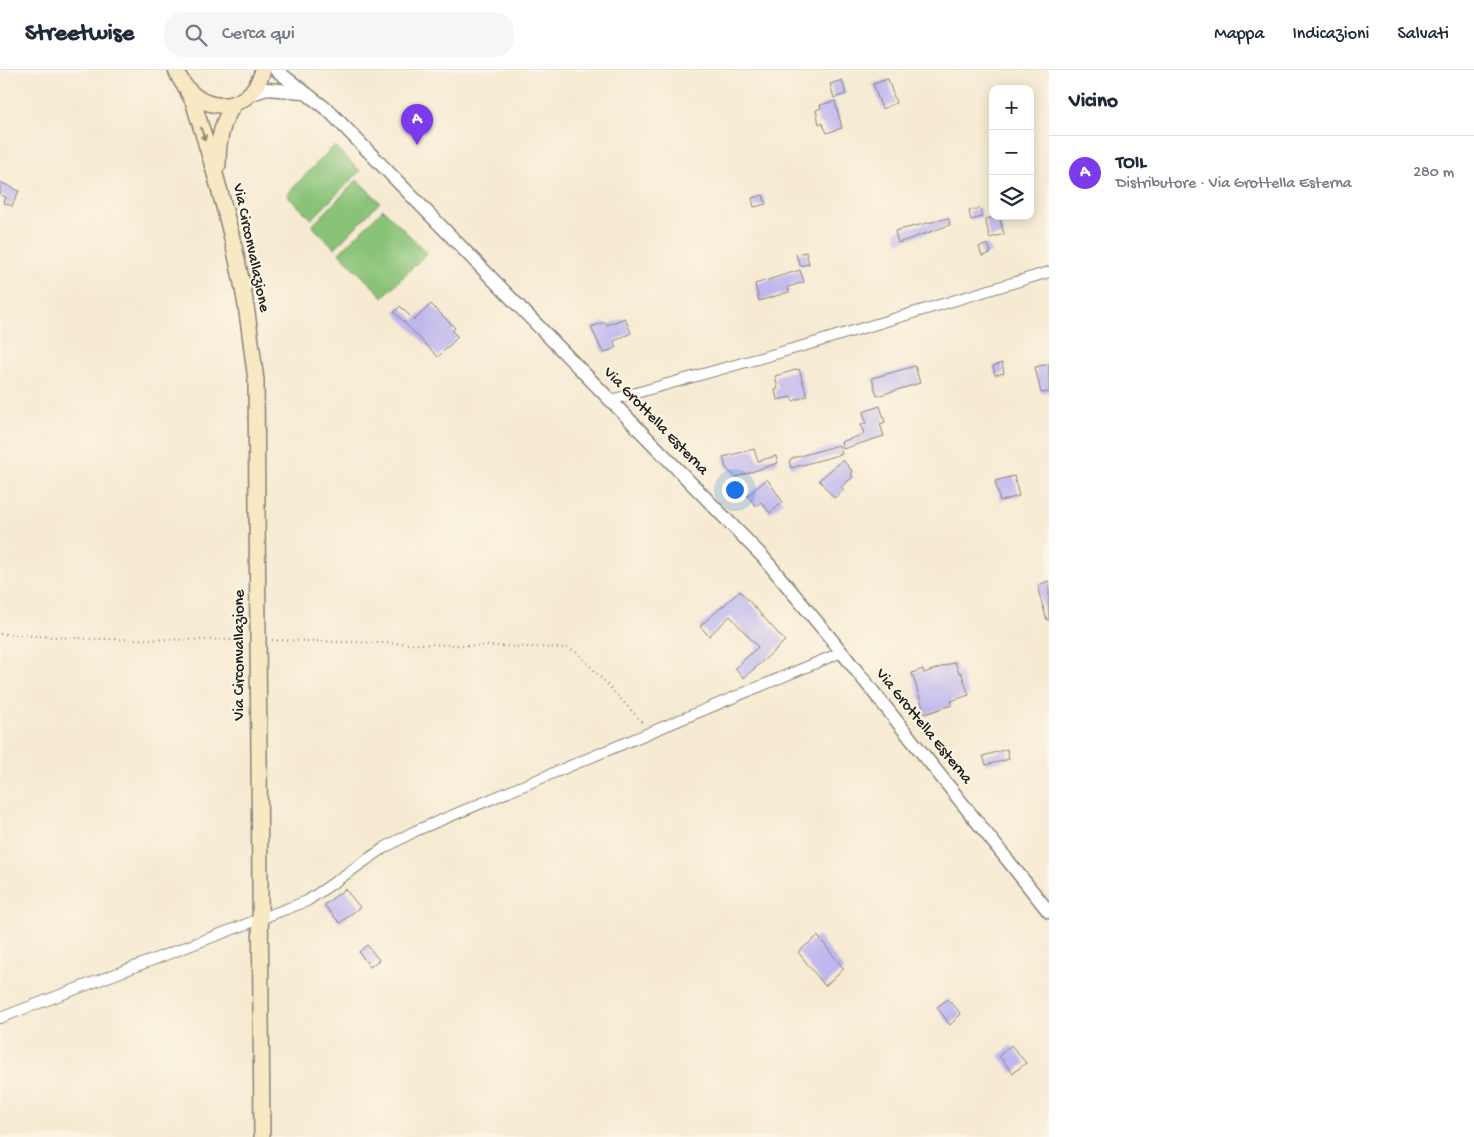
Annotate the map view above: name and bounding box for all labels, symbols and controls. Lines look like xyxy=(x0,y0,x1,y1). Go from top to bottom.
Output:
search box xyxy=(164,12,514,57)
text: Streetwise xyxy=(25,20,134,49)
icon: search xyxy=(182,21,210,49)
text: Cerca qui xyxy=(222,23,295,46)
text: Mappa xyxy=(1214,24,1264,45)
text: Indicazioni xyxy=(1292,24,1370,45)
text: Salvati xyxy=(1398,24,1449,45)
map controls xyxy=(989,85,1034,220)
button: + xyxy=(989,85,1034,130)
text: Vicino xyxy=(1069,90,1118,115)
pin: A xyxy=(401,104,433,145)
one-way arrow xyxy=(200,126,208,141)
button: − xyxy=(989,130,1034,175)
text: TOIL xyxy=(1116,152,1146,175)
text: A xyxy=(1080,164,1090,183)
text: 280 m xyxy=(1413,164,1454,183)
button: layers xyxy=(989,175,1034,220)
text: Distributore · Via Grottella Esterna xyxy=(1116,175,1352,194)
street label: Via Circonvallazione xyxy=(227,181,273,315)
street label: Via Grottella Esterna xyxy=(598,363,712,481)
your location xyxy=(722,477,748,503)
street label: Via Circonvallazione xyxy=(231,589,250,721)
street label: Via Grottella Esterna xyxy=(870,665,976,789)

